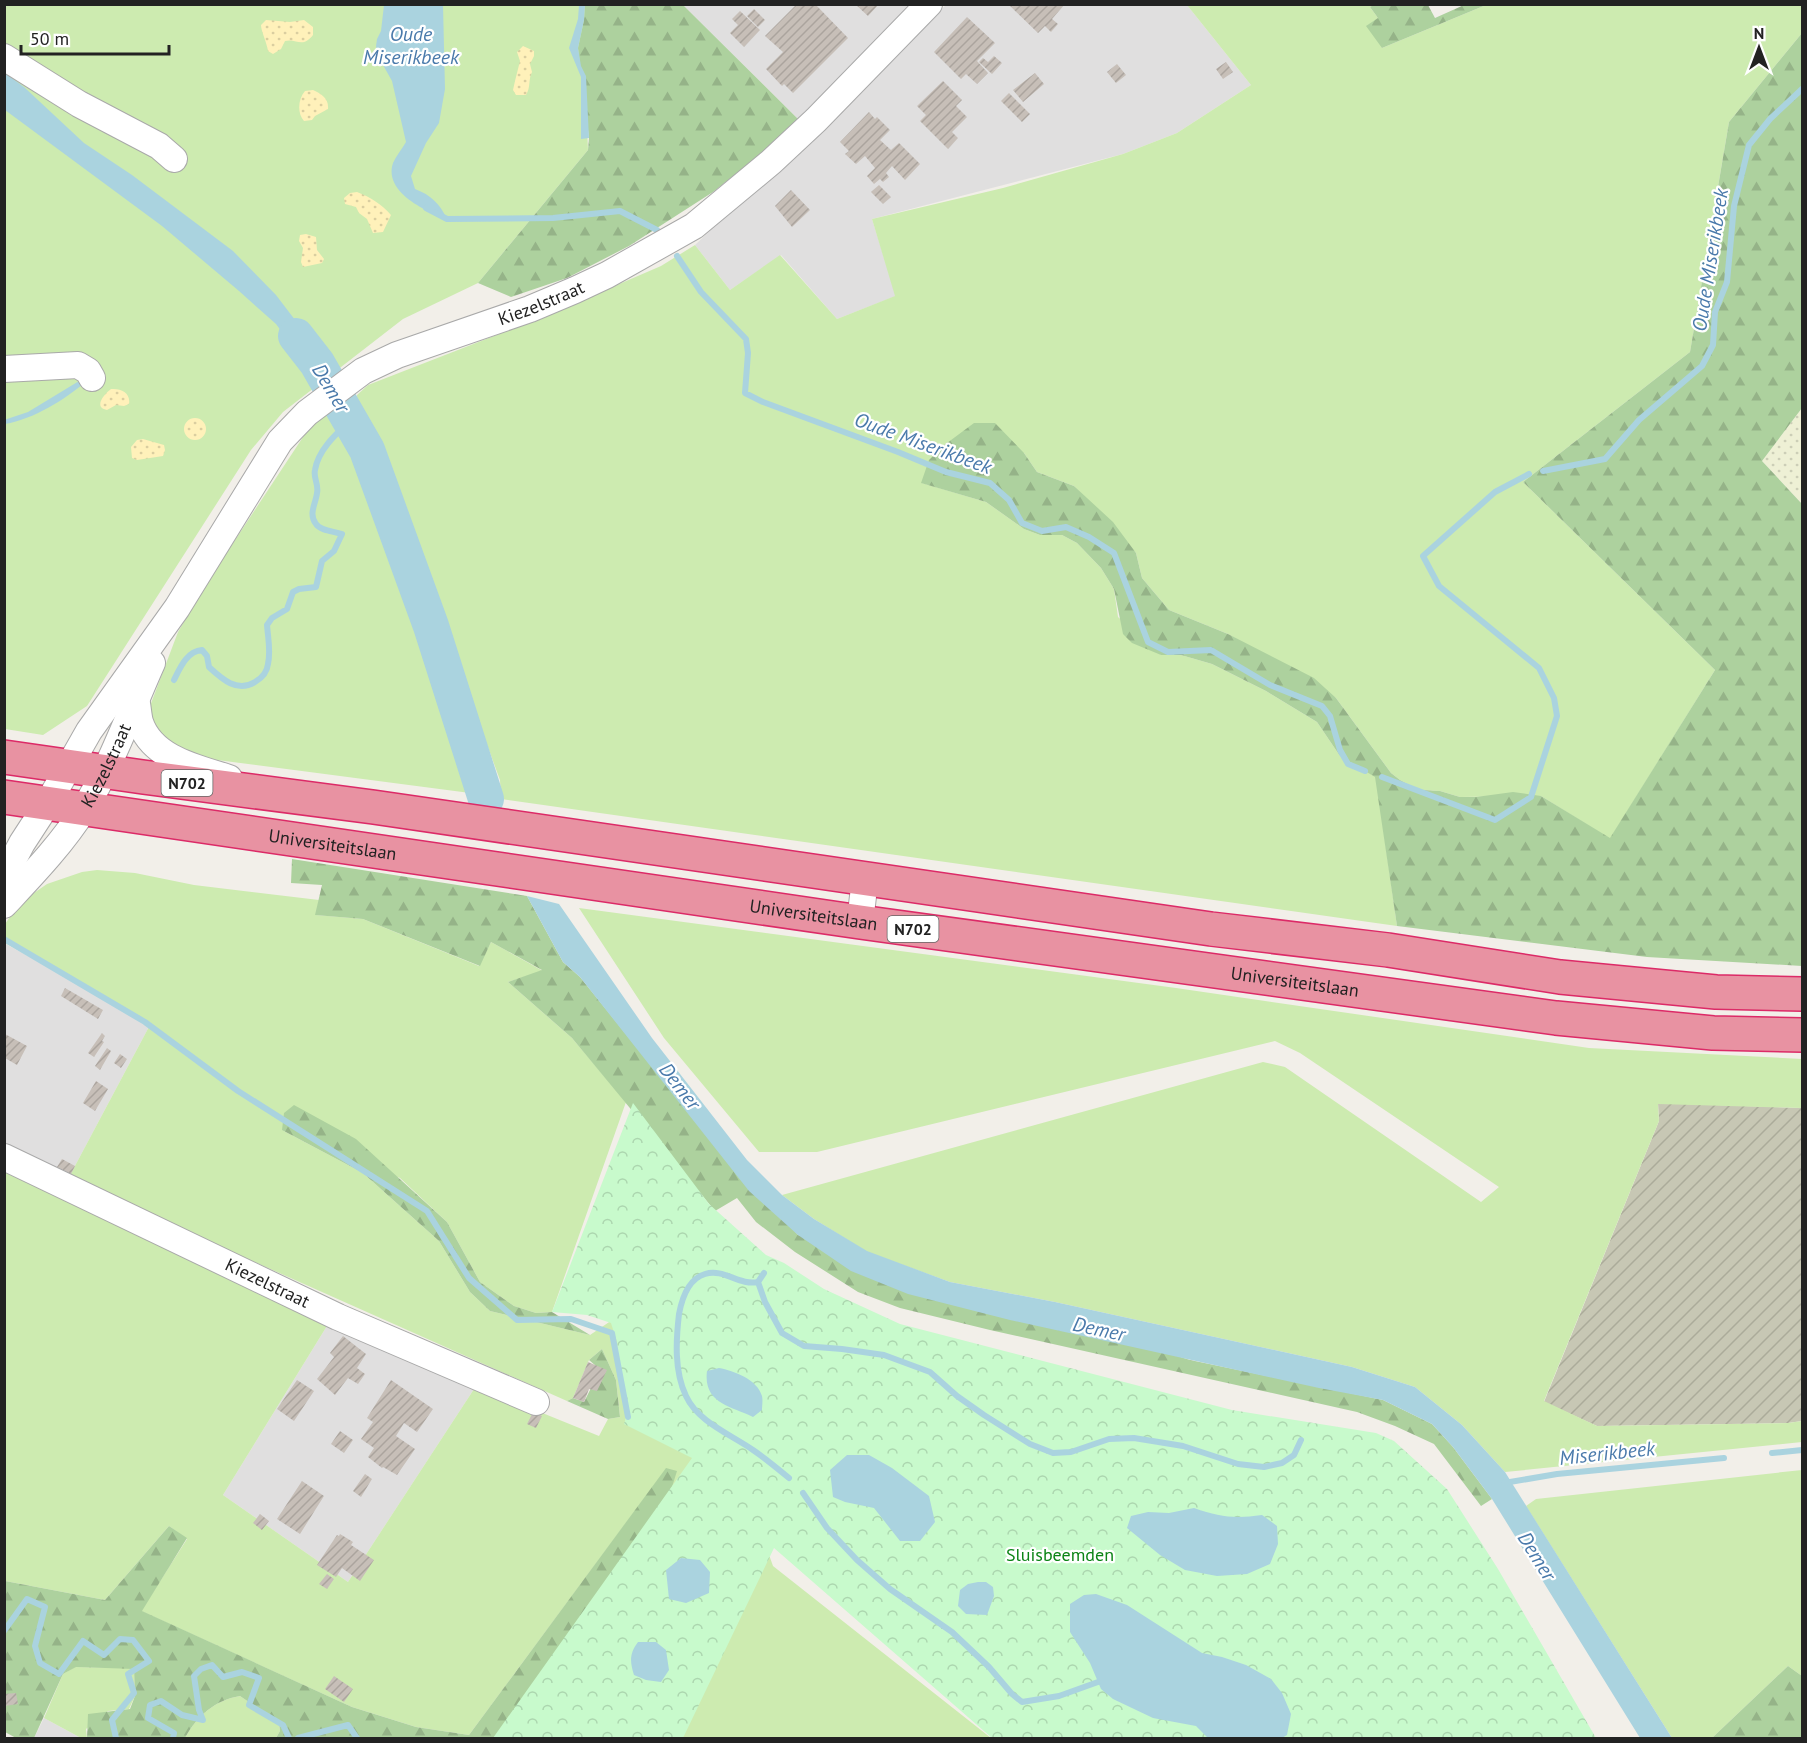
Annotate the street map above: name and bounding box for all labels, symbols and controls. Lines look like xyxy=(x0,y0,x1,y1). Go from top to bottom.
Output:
scale bar xyxy=(21,18,170,56)
north arrow xyxy=(1729,18,1789,78)
water label: Oude Miserikbeek xyxy=(363,21,460,70)
text: N xyxy=(1754,23,1764,43)
text: 50 m xyxy=(30,27,69,50)
water label: Oude Miserikbeek xyxy=(1686,186,1734,333)
street label: Kiezelstraat xyxy=(495,275,588,330)
water label: Demer xyxy=(306,359,356,419)
water label: Oude Miserikbeek xyxy=(851,406,996,480)
street label: Kiezelstraat xyxy=(76,720,136,812)
road number: N702 xyxy=(162,770,213,796)
street label: Universiteitslaan xyxy=(267,824,398,865)
street label: Universiteitslaan xyxy=(748,894,879,935)
road number: N702 xyxy=(888,916,938,942)
street label: Universiteitslaan xyxy=(1229,961,1360,1002)
water label: Demer xyxy=(654,1057,707,1116)
street label: Kiezelstraat xyxy=(222,1253,313,1313)
water label: Demer xyxy=(1070,1311,1129,1348)
water label: Miserikbeek xyxy=(1558,1435,1657,1471)
water label: Demer xyxy=(1512,1527,1563,1586)
park label: Sluisbeemden xyxy=(1006,1543,1114,1566)

